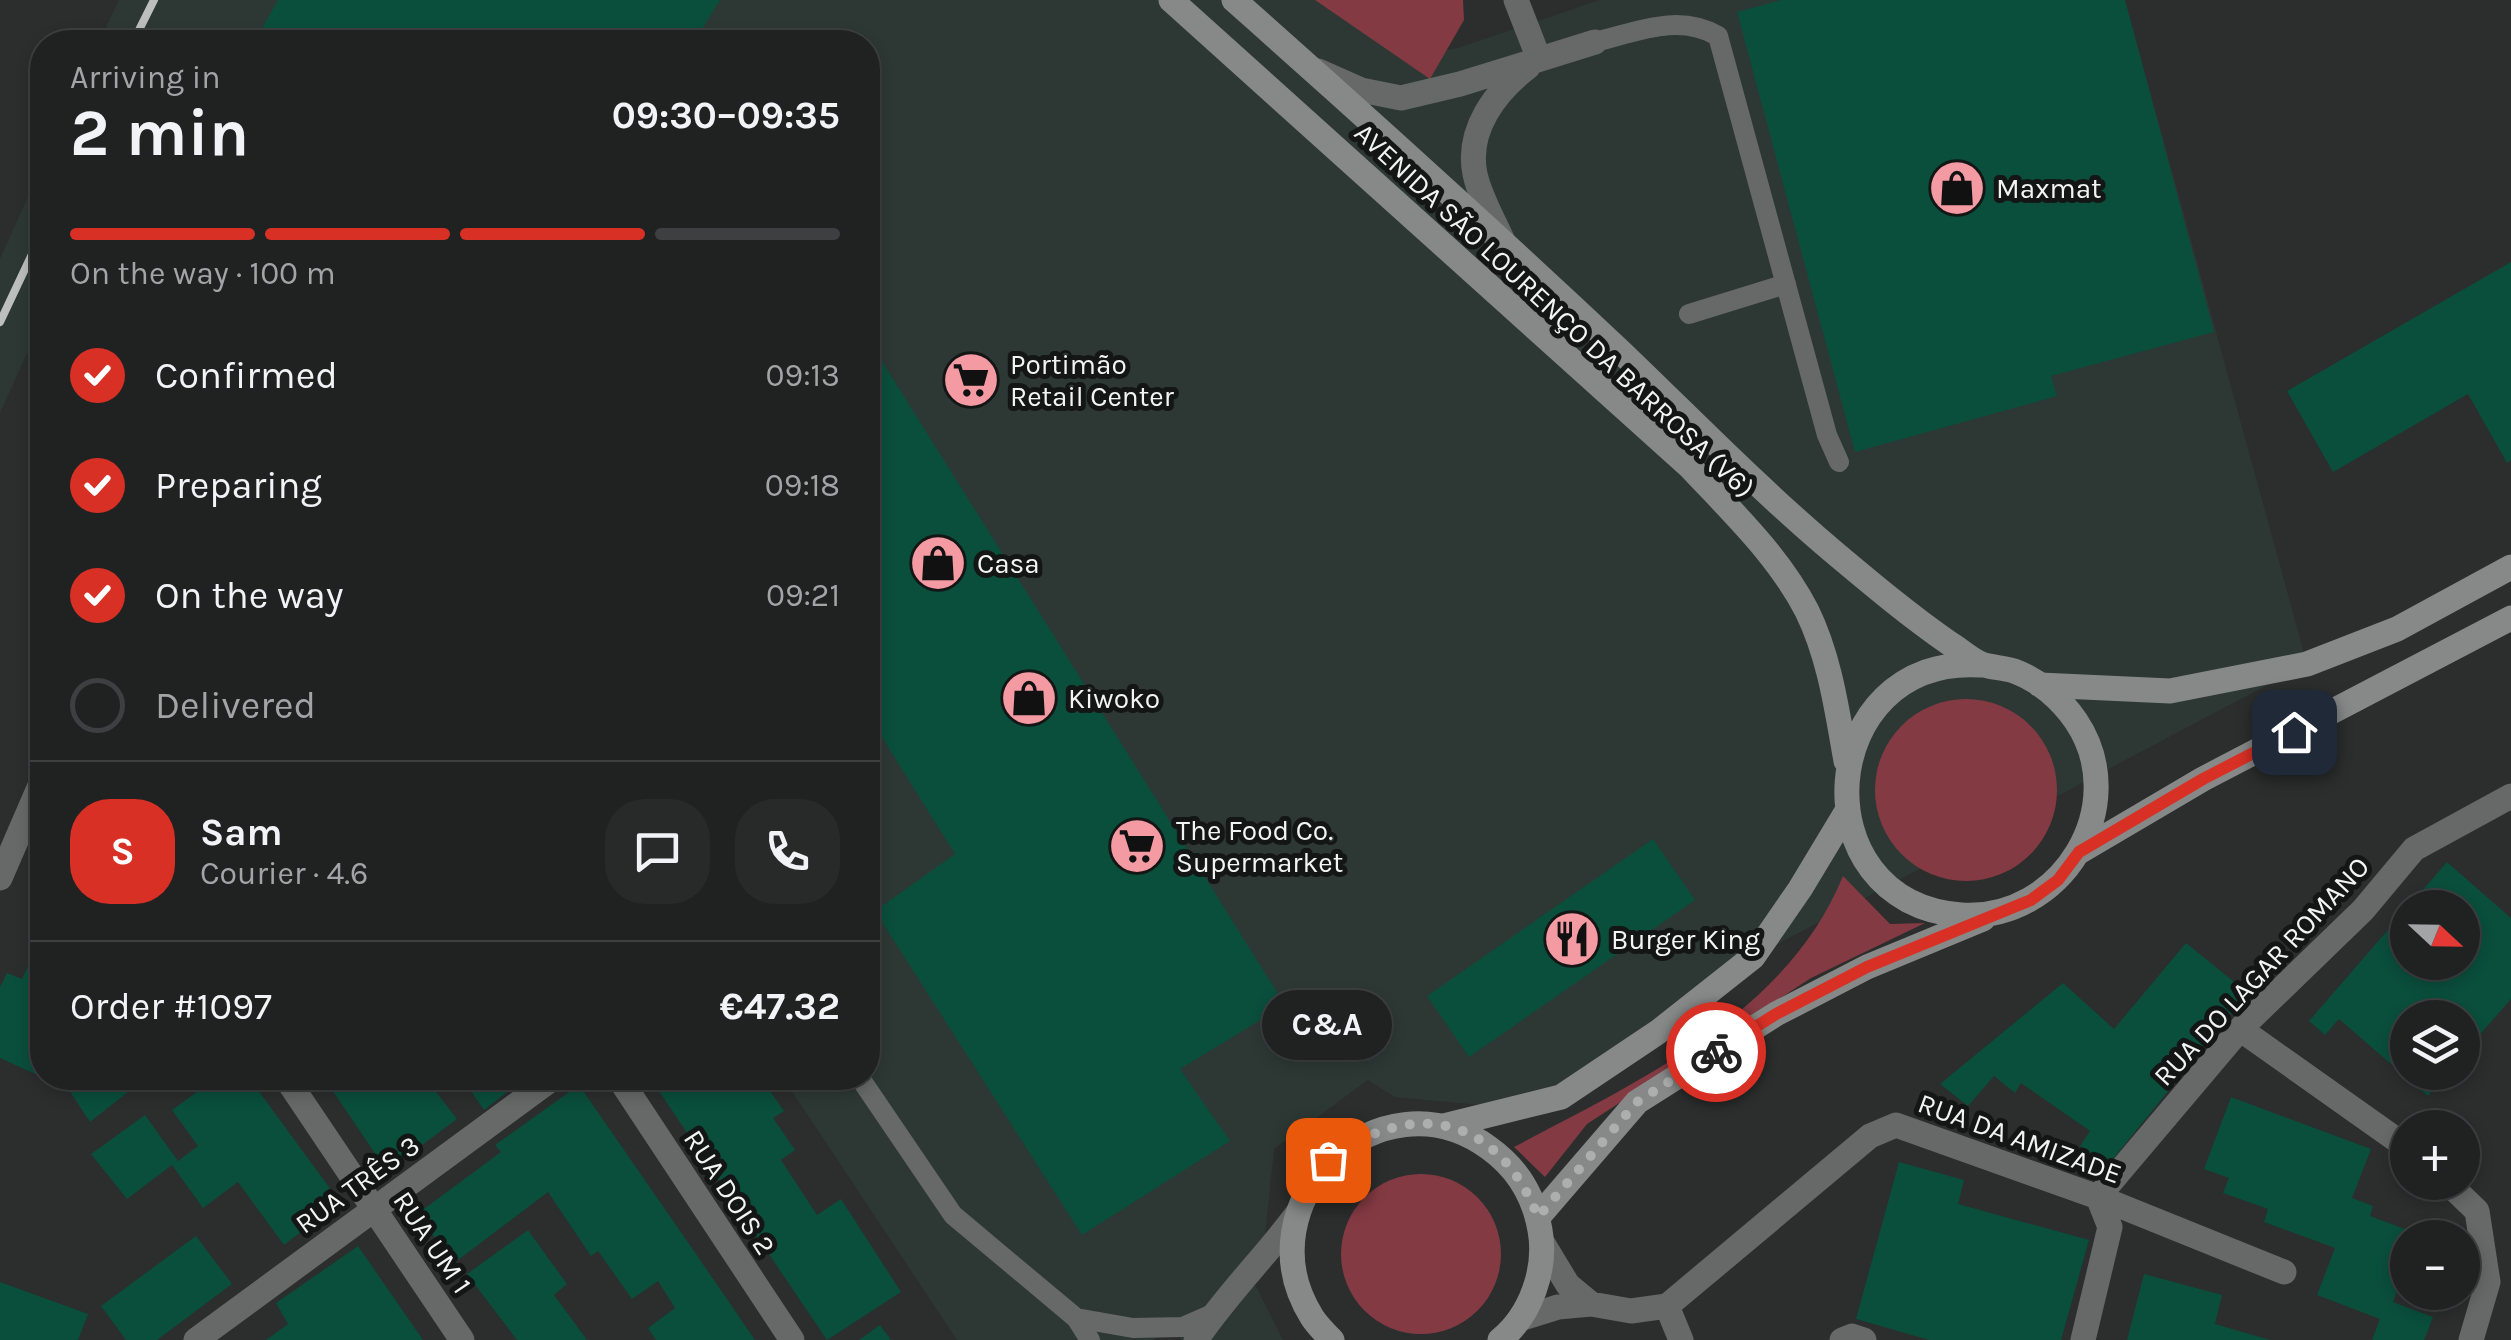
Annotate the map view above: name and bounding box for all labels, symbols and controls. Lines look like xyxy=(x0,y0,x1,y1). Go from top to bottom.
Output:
text: Arriving in xyxy=(70,59,221,96)
text: 09:30–09:35 xyxy=(612,93,840,138)
text: 2 min xyxy=(70,95,249,171)
street label: AVENIDA SÃO LOURENÇO DA BARROSA (V6) xyxy=(1348,116,1761,505)
shop icon: Maxmat xyxy=(1927,158,1987,218)
place label: Maxmat xyxy=(1996,172,2102,205)
text: On the way · 100 m xyxy=(70,255,336,292)
icon: check xyxy=(70,348,125,403)
place label: Portimão Retail Center xyxy=(1010,348,1175,413)
supermarket icon: Portimão Retail Center xyxy=(941,350,1001,410)
text: Confirmed xyxy=(155,353,338,398)
text: 09:13 xyxy=(766,357,840,394)
icon: check xyxy=(70,458,125,513)
text: Preparing xyxy=(155,463,322,508)
text: 09:18 xyxy=(765,467,840,504)
shop icon: Casa xyxy=(908,533,968,593)
place label: Casa xyxy=(977,547,1040,580)
icon: check xyxy=(70,568,125,623)
text: On the way xyxy=(155,573,343,618)
text: 09:21 xyxy=(766,577,840,614)
shop icon: Kiwoko xyxy=(999,668,1059,728)
place label: Kiwoko xyxy=(1068,682,1160,715)
text: Delivered xyxy=(155,683,316,728)
pin xyxy=(2252,690,2337,775)
icon: home xyxy=(2267,705,2322,760)
button: chat xyxy=(605,799,710,904)
button: phone xyxy=(735,799,840,904)
text: Sam xyxy=(200,810,283,855)
place label: The Food Co. Supermarket xyxy=(1176,814,1343,879)
supermarket icon: The Food Co. Supermarket xyxy=(1107,816,1167,876)
text: S xyxy=(110,829,135,874)
street label: RUA DO LAGAR ROMANO xyxy=(2147,850,2376,1093)
text: Courier · 4.6 xyxy=(200,855,368,892)
north arrow xyxy=(2390,890,2480,980)
map controls xyxy=(2390,890,2480,1310)
restaurant icon: Burger King xyxy=(1542,909,1602,969)
place label: Burger King xyxy=(1611,923,1760,956)
text: Order #1097 xyxy=(70,984,272,1029)
text: €47.32 xyxy=(720,984,840,1029)
callout: C&A xyxy=(1263,990,1393,1060)
button: layers xyxy=(2390,1000,2480,1090)
courier xyxy=(1666,1002,1766,1102)
text: C&A xyxy=(1291,1006,1363,1043)
icon: bike xyxy=(1689,1025,1744,1080)
street label: RUA DA AMIZADE xyxy=(1914,1086,2126,1191)
button: + xyxy=(2390,1110,2480,1200)
pin xyxy=(1286,1118,1371,1203)
street label: RUA DOIS 2 xyxy=(677,1124,782,1261)
street label: RUA TRÊS 3 xyxy=(289,1128,426,1240)
icon: bag xyxy=(1301,1133,1356,1188)
street label: RUA UM 1 xyxy=(386,1185,479,1300)
button: − xyxy=(2390,1220,2480,1310)

